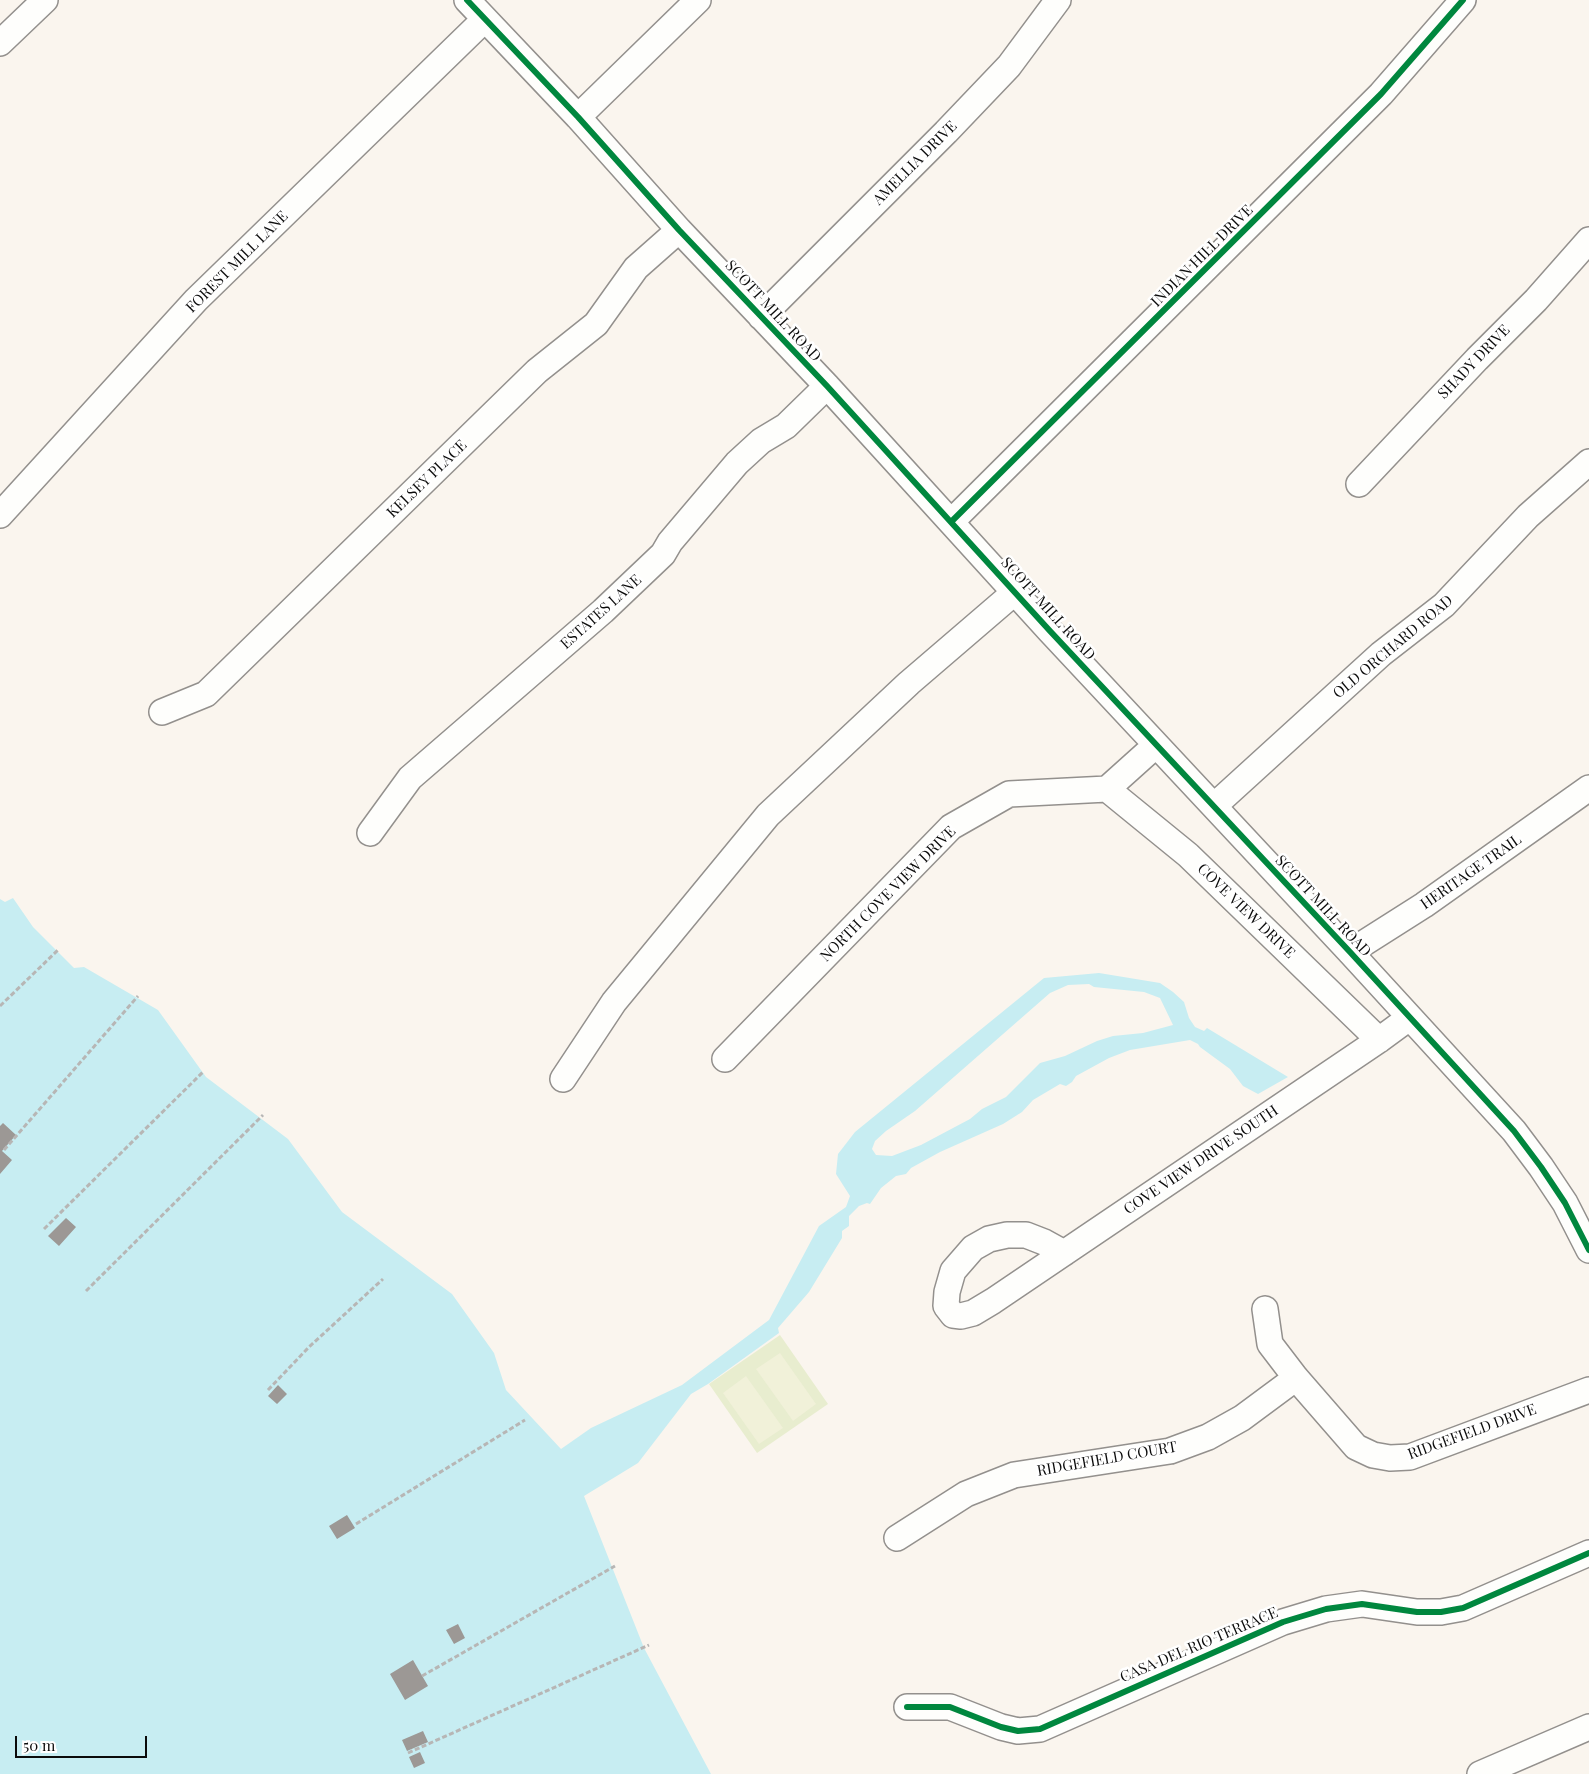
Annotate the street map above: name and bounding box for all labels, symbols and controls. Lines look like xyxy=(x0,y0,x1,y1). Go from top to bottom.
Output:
street label: AMELLIA DRIVE xyxy=(869,117,961,209)
street label: INDIAN HILL DRIVE xyxy=(1147,201,1257,311)
street label: FOREST MILL LANE xyxy=(182,207,292,317)
street label: SCOTT MILL ROAD xyxy=(721,257,825,365)
street label: SHADY DRIVE xyxy=(1434,321,1514,403)
street label: KELSEY PLACE xyxy=(383,436,471,522)
street label: SCOTT MILL ROAD xyxy=(997,554,1099,664)
street label: ESTATES LANE xyxy=(557,571,645,653)
street label: OLD ORCHARD ROAD xyxy=(1329,592,1457,702)
street label: NORTH COVE VIEW DRIVE xyxy=(817,823,959,965)
street label: HERITAGE TRAIL xyxy=(1417,831,1525,913)
street label: SCOTT MILL ROAD xyxy=(1271,852,1375,960)
street label: COVE VIEW DRIVE xyxy=(1193,860,1299,962)
street label: COVE VIEW DRIVE SOUTH xyxy=(1120,1102,1282,1218)
street label: RIDGEFIELD DRIVE xyxy=(1405,1400,1539,1464)
street label: RIDGEFIELD COURT xyxy=(1036,1438,1178,1480)
street label: CASA DEL RIO TERRACE xyxy=(1117,1604,1281,1686)
scale bar xyxy=(18,1726,150,1758)
text: 50 m xyxy=(23,1735,55,1755)

